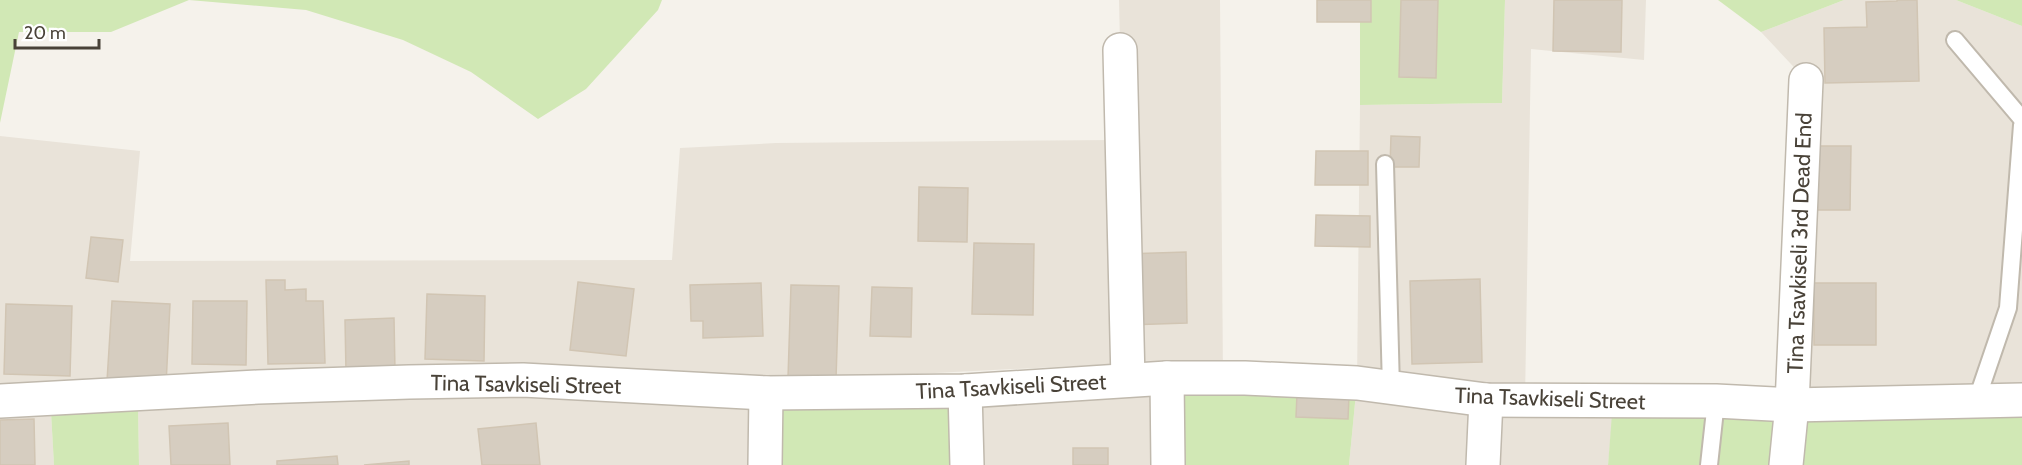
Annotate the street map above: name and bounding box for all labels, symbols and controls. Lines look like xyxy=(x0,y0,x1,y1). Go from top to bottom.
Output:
scale bar xyxy=(15,12,99,50)
text: 20 m xyxy=(24,22,66,44)
street label: Tina Tsavkiseli 3rd Dead End xyxy=(1781,112,1818,374)
street label: Tina Tsavkiseli Street xyxy=(915,368,1108,405)
street label: Tina Tsavkiseli Street xyxy=(430,369,622,400)
street label: Tina Tsavkiseli Street xyxy=(1454,382,1646,415)

